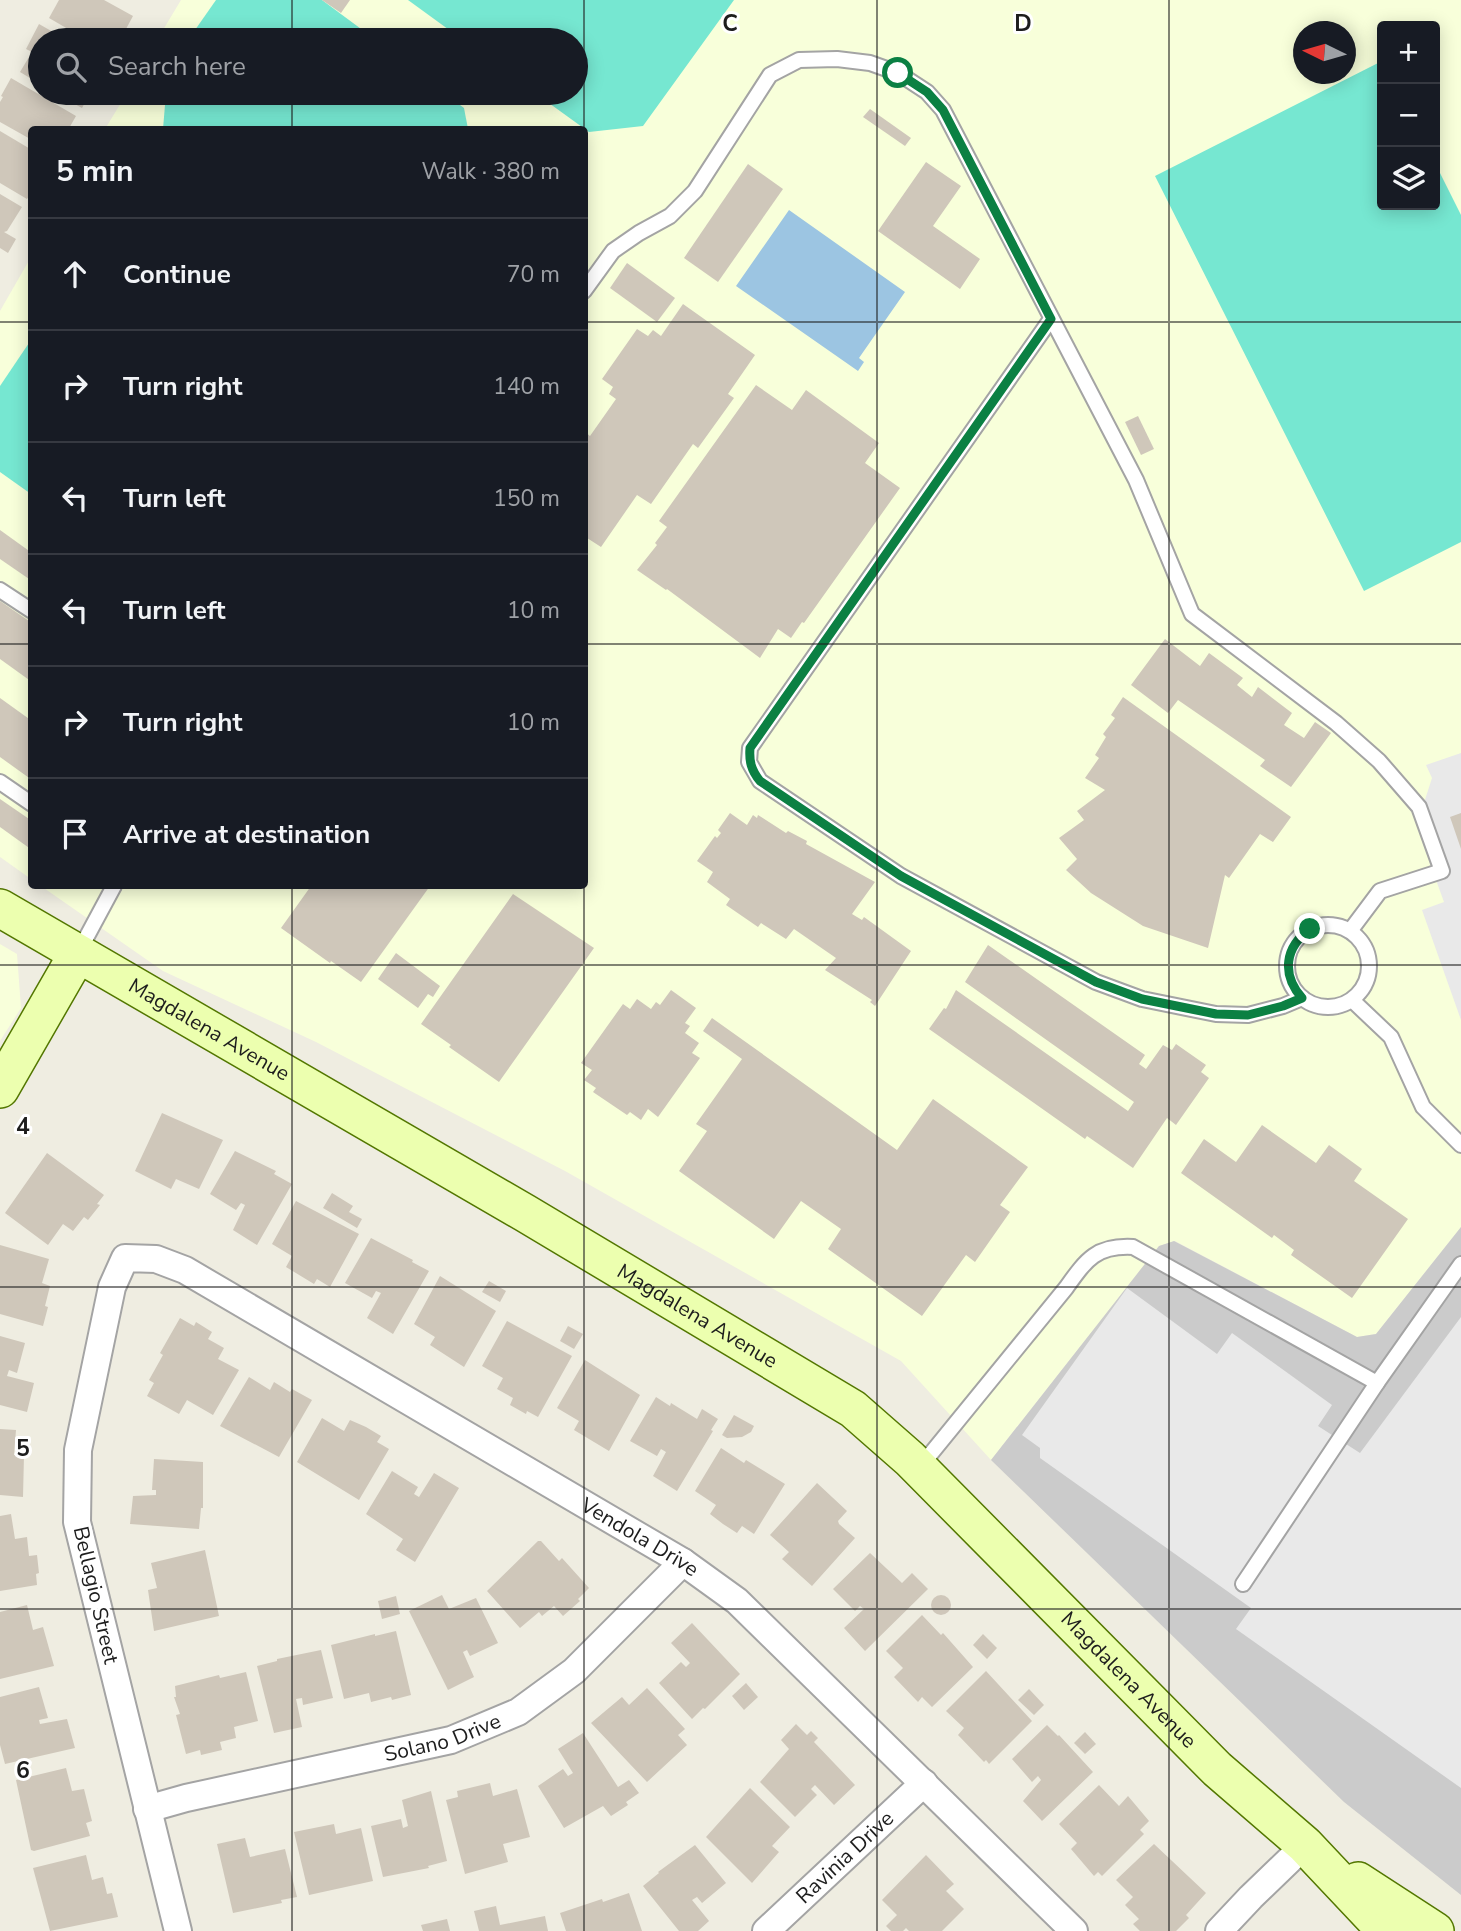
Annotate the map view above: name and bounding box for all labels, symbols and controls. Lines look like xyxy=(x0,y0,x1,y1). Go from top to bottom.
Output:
text: C xyxy=(722,8,738,39)
text: D xyxy=(1014,8,1032,39)
north arrow xyxy=(1293,21,1356,84)
map controls xyxy=(1377,21,1440,210)
button: + xyxy=(1377,21,1440,84)
search box xyxy=(28,28,588,105)
icon: search xyxy=(52,48,90,86)
text: Search here xyxy=(108,49,246,84)
route start xyxy=(882,57,913,88)
button: − xyxy=(1377,84,1440,147)
button: layers xyxy=(1377,147,1440,210)
text: 5 min xyxy=(56,151,134,192)
text: Walk · 380 m xyxy=(421,156,560,187)
icon: ahead xyxy=(56,255,94,293)
text: Continue xyxy=(123,257,231,292)
text: 70 m xyxy=(507,259,560,290)
icon: right xyxy=(56,367,94,405)
text: Turn right xyxy=(123,369,242,404)
text: 140 m xyxy=(493,371,560,402)
icon: left xyxy=(56,479,94,517)
text: Turn left xyxy=(123,481,226,516)
text: 150 m xyxy=(493,483,560,514)
icon: left xyxy=(56,591,94,629)
text: Turn left xyxy=(123,593,226,628)
text: 10 m xyxy=(507,595,560,626)
icon: right xyxy=(56,703,94,741)
text: Turn right xyxy=(123,705,242,740)
text: 10 m xyxy=(507,707,560,738)
icon: arrive xyxy=(56,815,94,853)
text: Arrive at destination xyxy=(123,817,370,852)
route end xyxy=(1294,913,1325,944)
street label: Magdalena Avenue xyxy=(123,972,295,1087)
text: 4 xyxy=(16,1111,30,1142)
street label: Magdalena Avenue xyxy=(612,1257,783,1375)
text: 5 xyxy=(16,1433,30,1464)
street label: Vendola Drive xyxy=(575,1491,705,1583)
street label: Bellagio Street xyxy=(67,1523,126,1667)
street label: Magdalena Avenue xyxy=(1055,1605,1203,1754)
street label: Solano Drive xyxy=(381,1707,505,1768)
text: 6 xyxy=(16,1755,30,1786)
street label: Ravinia Drive xyxy=(790,1805,900,1910)

